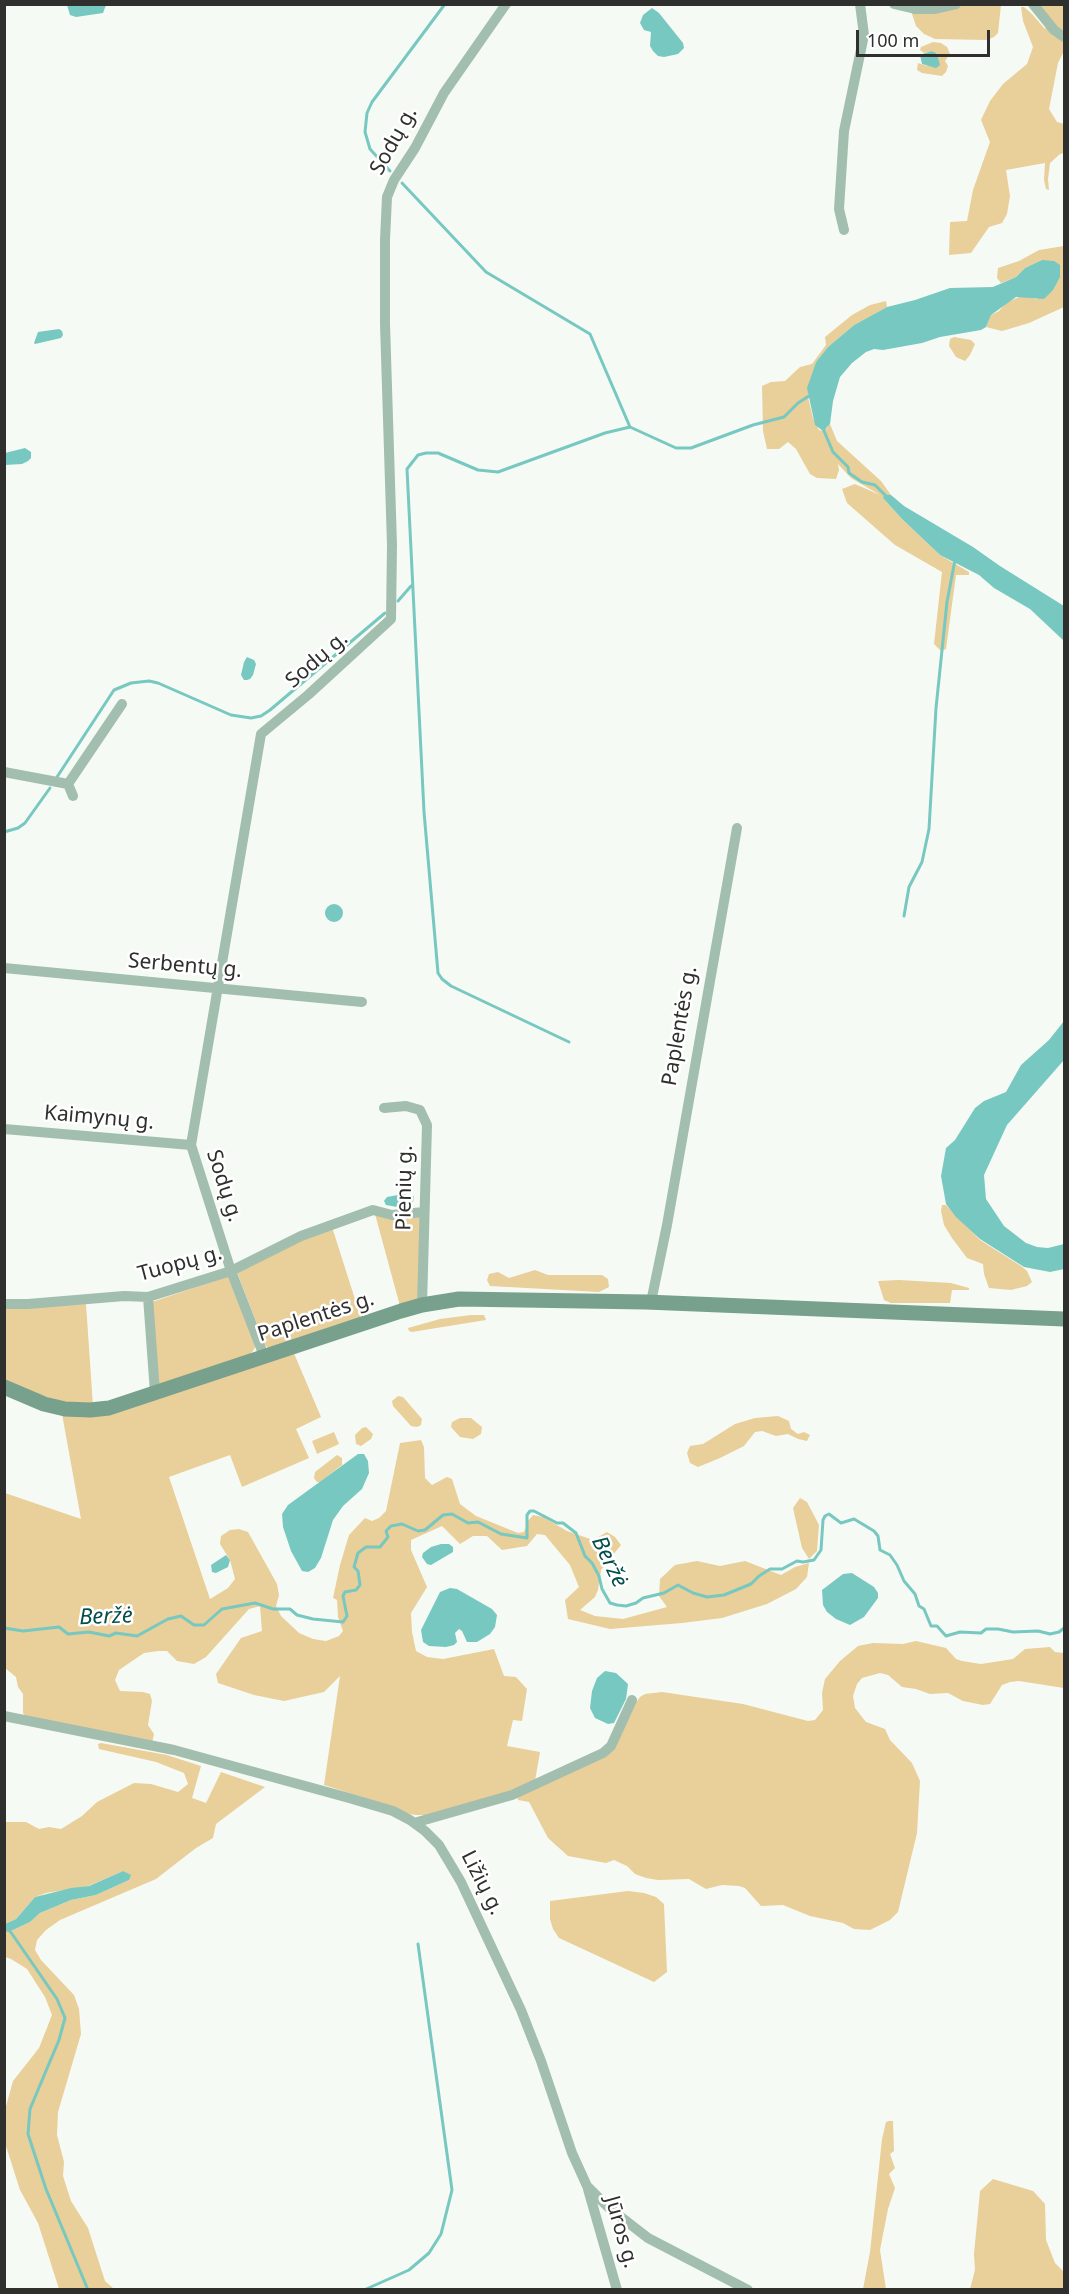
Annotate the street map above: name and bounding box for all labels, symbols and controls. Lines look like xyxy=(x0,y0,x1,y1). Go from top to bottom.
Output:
scale bar xyxy=(859,18,992,56)
text: 100 m xyxy=(867,28,919,52)
street label: Sodų g. xyxy=(365,102,423,180)
street label: Sodų g. xyxy=(281,626,353,694)
street label: Serbentų g. xyxy=(127,948,243,984)
street label: Paplentės g. xyxy=(657,964,703,1088)
street label: Kaimynų g. xyxy=(43,1101,155,1135)
street label: Pienių g. xyxy=(392,1145,418,1231)
street label: Sodų g. xyxy=(201,1147,247,1225)
street label: Tuopų g. xyxy=(135,1241,225,1287)
street label: Paplentės g. xyxy=(255,1286,377,1348)
water label: Beržė xyxy=(585,1532,633,1592)
water label: Beržė xyxy=(79,1603,133,1631)
street label: Ližių g. xyxy=(455,1847,509,1919)
street label: Jūros g. xyxy=(599,2193,643,2271)

